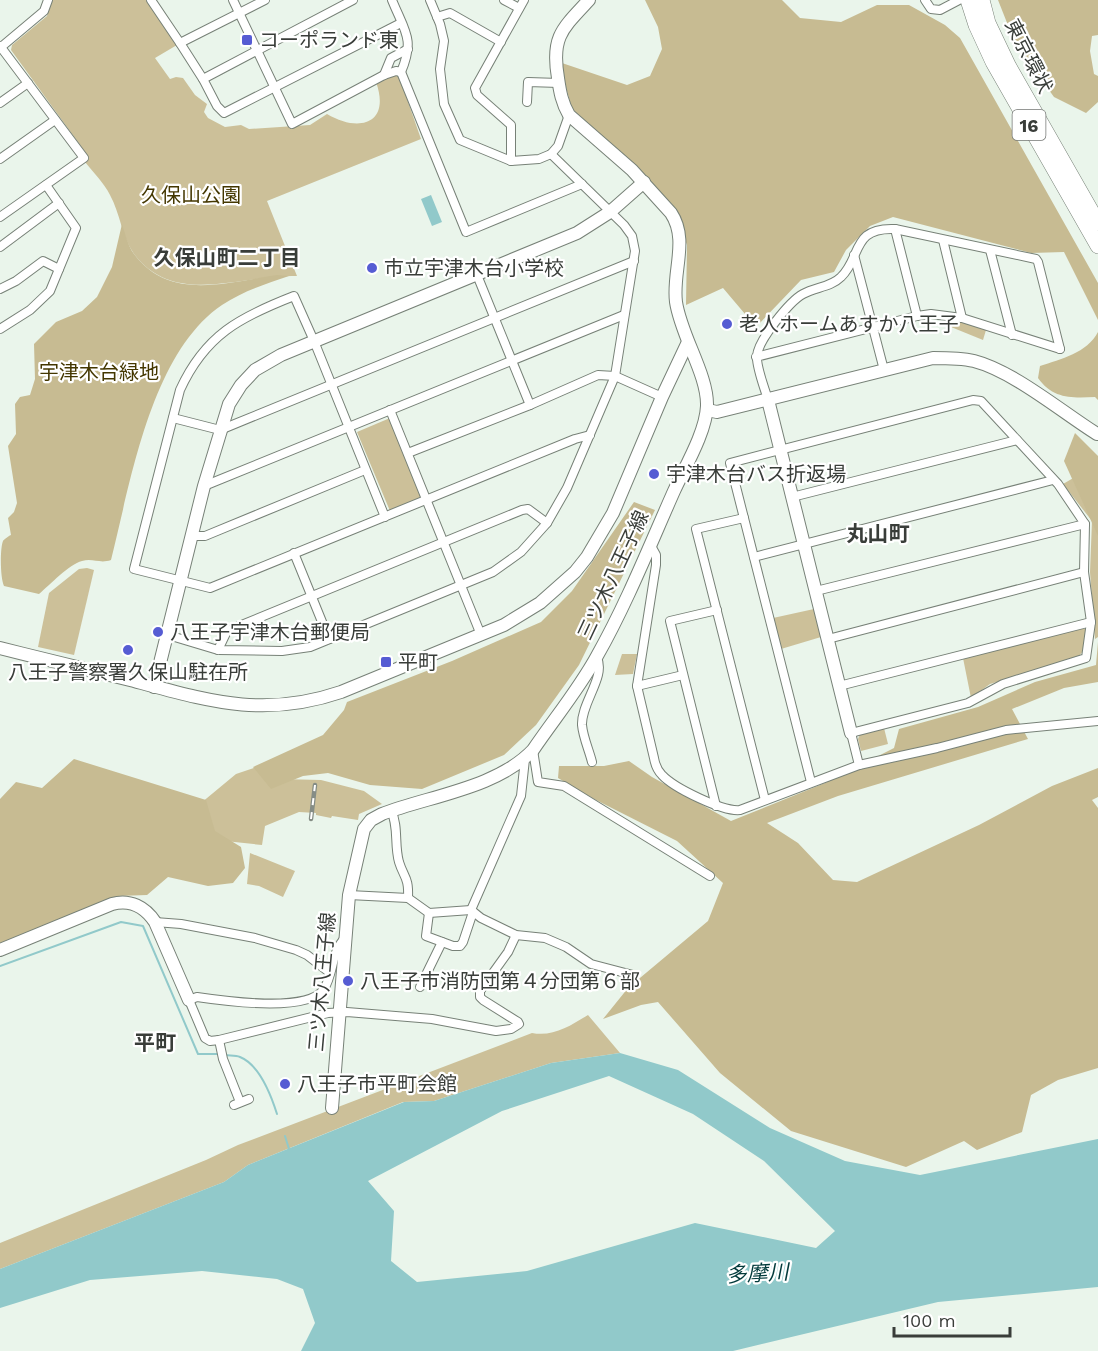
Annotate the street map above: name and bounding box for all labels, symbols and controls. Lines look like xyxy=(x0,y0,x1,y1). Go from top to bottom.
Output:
street label: 東京環状 xyxy=(1000,15,1058,97)
place label: コーポランド東 xyxy=(259,28,399,52)
marker: コーポランド東 xyxy=(240,33,254,47)
road number: 16 xyxy=(1012,110,1046,140)
park label: 久保山公園 xyxy=(141,183,241,207)
district label: 久保山町二丁目 xyxy=(154,245,301,270)
place label: 市立宇津木台小学校 xyxy=(384,256,564,280)
marker: 市立宇津木台小学校 xyxy=(365,261,379,275)
place label: 老人ホームあすか八王子 xyxy=(739,312,958,336)
marker: 老人ホームあすか八王子 xyxy=(720,317,734,331)
park label: 宇津木台緑地 xyxy=(39,360,159,384)
place label: 宇津木台バス折返場 xyxy=(666,462,846,486)
marker: 宇津木台バス折返場 xyxy=(647,467,661,481)
street label: 三ツ木八王子線 xyxy=(573,506,653,644)
district label: 丸山町 xyxy=(847,521,910,546)
place label: 八王子宇津木台郵便局 xyxy=(170,620,370,644)
marker: 八王子宇津木台郵便局 xyxy=(151,625,165,639)
marker: 八王子警察署久保山駐在所 xyxy=(121,643,135,657)
place label: 平町 xyxy=(398,650,438,674)
marker: 平町 xyxy=(379,655,393,669)
place label: 八王子警察署久保山駐在所 xyxy=(8,660,248,684)
street label: 三ツ木八王子線 xyxy=(304,911,340,1053)
place label: 八王子市消防団第４分団第６部 xyxy=(360,969,640,993)
marker: 八王子市消防団第４分団第６部 xyxy=(341,974,355,988)
district label: 平町 xyxy=(134,1030,176,1055)
place label: 八王子市平町会館 xyxy=(297,1072,457,1096)
marker: 八王子市平町会館 xyxy=(278,1077,292,1091)
water label: 多摩川 xyxy=(725,1259,791,1287)
scale bar xyxy=(894,1300,1010,1338)
text: 100 m xyxy=(903,1310,956,1331)

